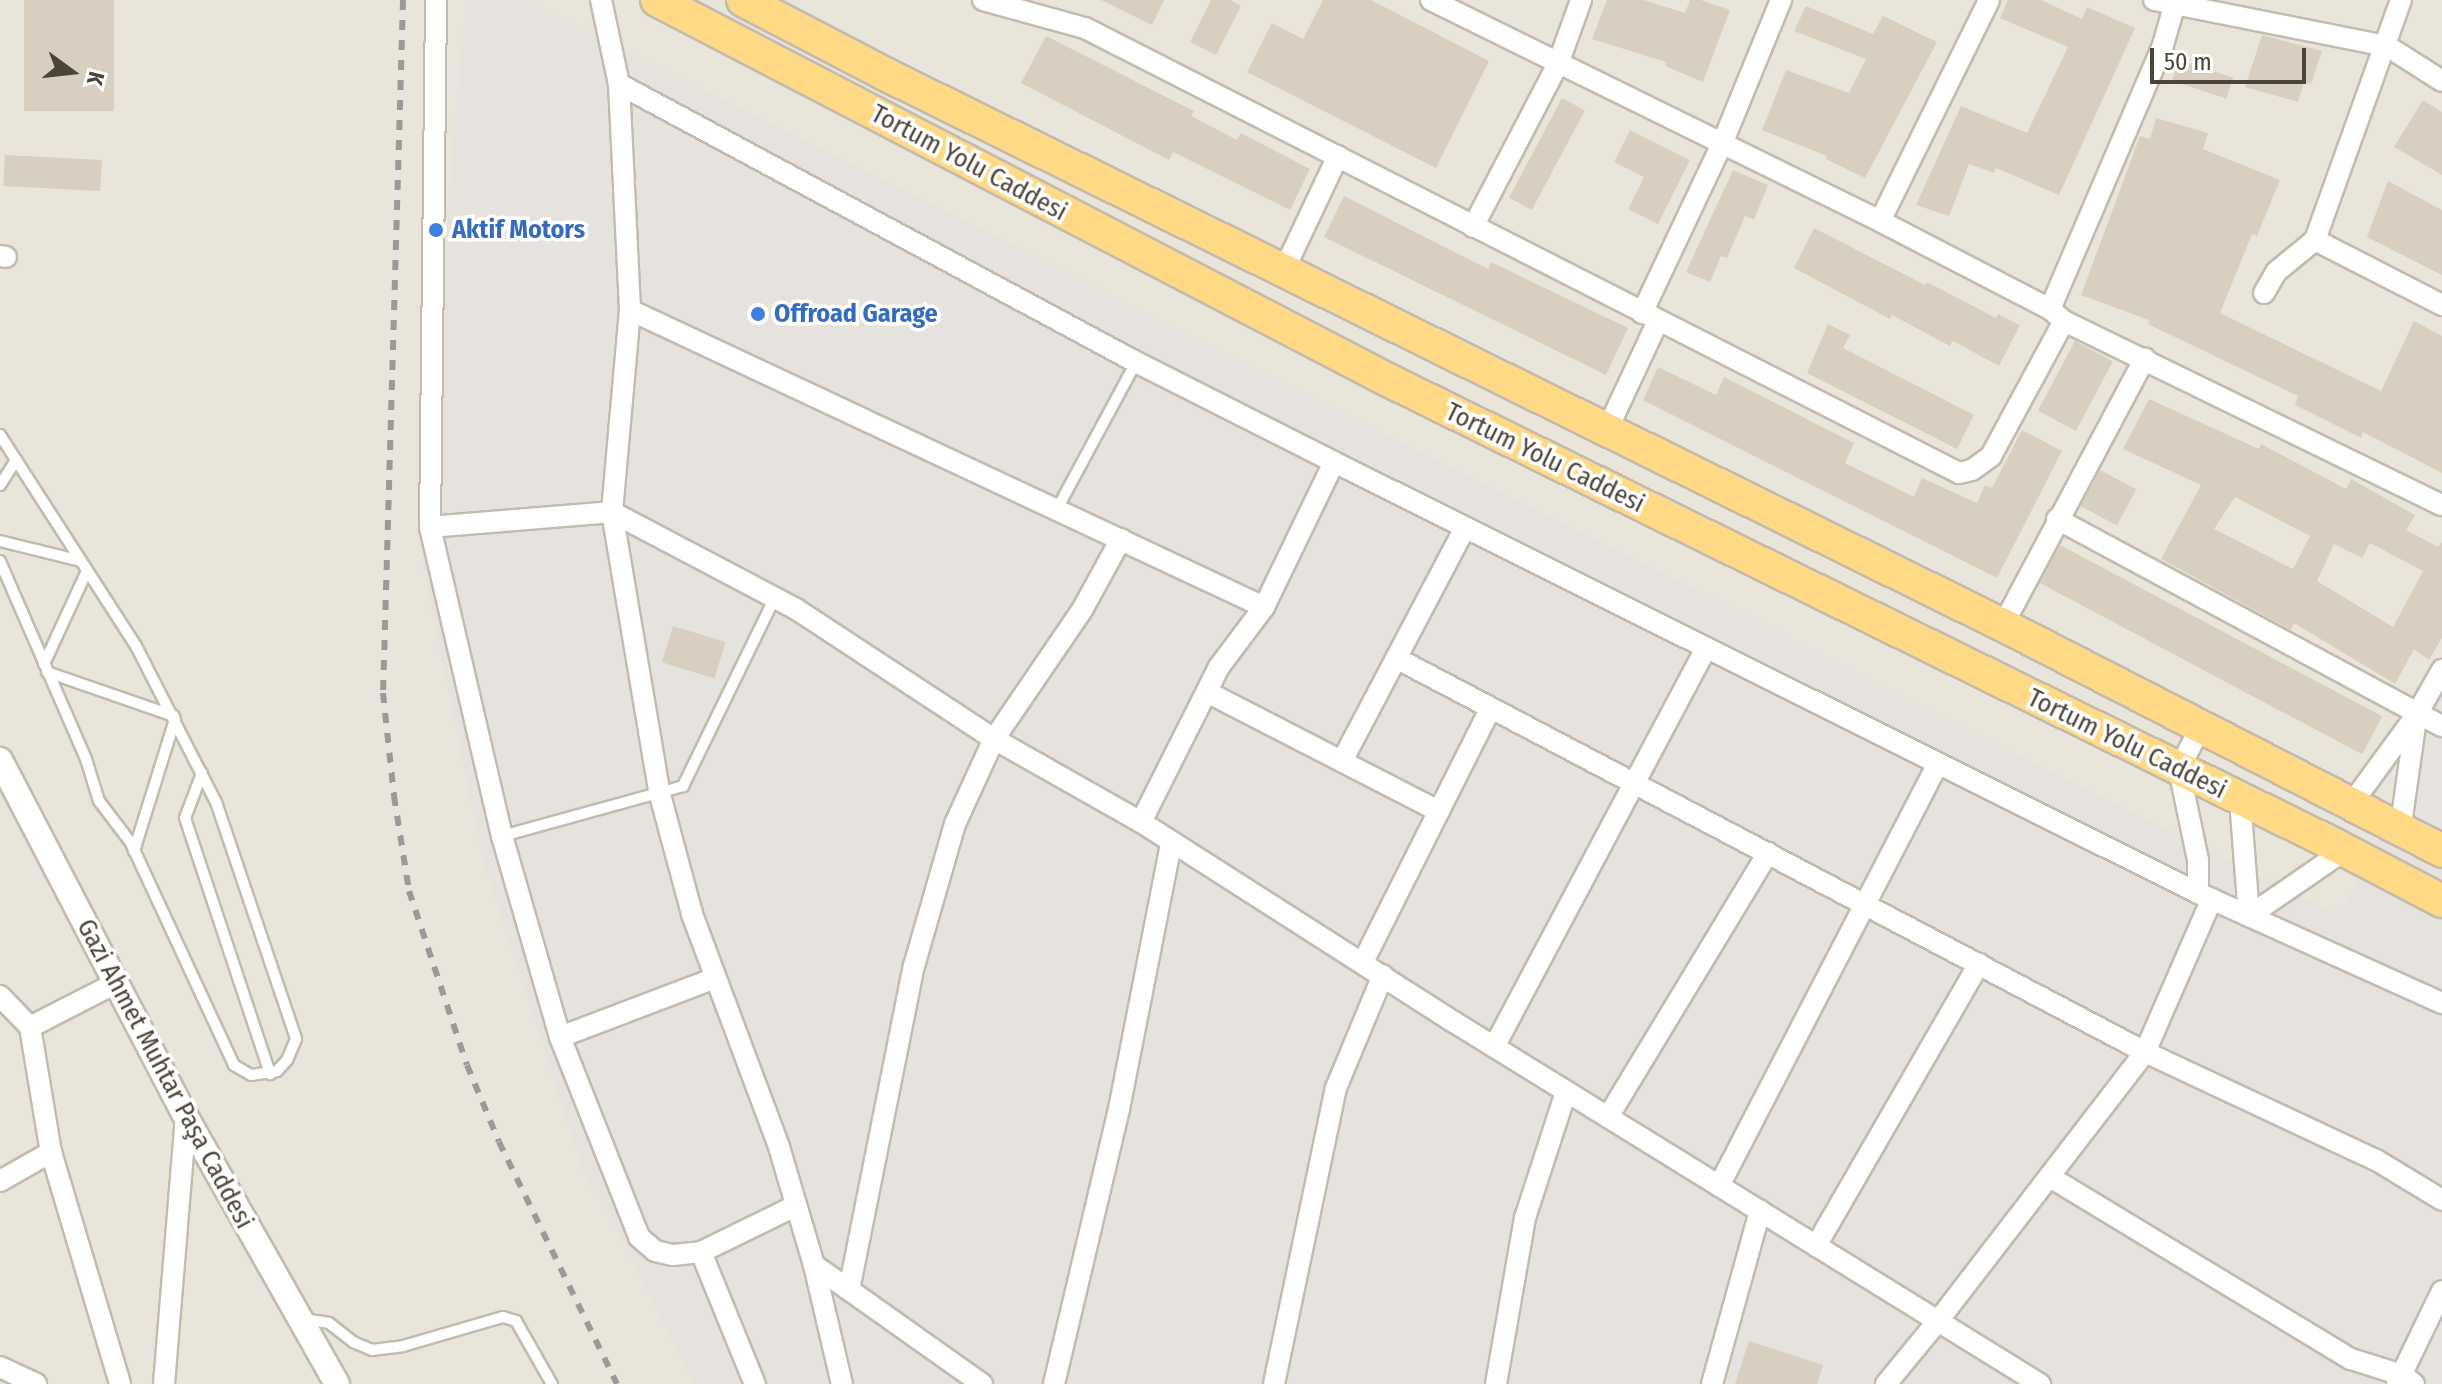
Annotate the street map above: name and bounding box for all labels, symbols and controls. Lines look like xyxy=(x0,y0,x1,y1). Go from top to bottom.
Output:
north arrow xyxy=(32,32,112,112)
scale bar xyxy=(2154,32,2310,82)
text: 50 m xyxy=(2164,48,2212,76)
text: K xyxy=(81,69,110,88)
street label: Tortum Yolu Caddesi xyxy=(866,98,1072,228)
place label: Aktif Motors xyxy=(452,214,585,246)
marker: Aktif Motors xyxy=(427,221,445,239)
place label: Offroad Garage xyxy=(774,298,938,330)
marker: Offroad Garage xyxy=(749,305,767,323)
street label: Tortum Yolu Caddesi xyxy=(1441,396,1649,520)
street label: Tortum Yolu Caddesi xyxy=(2023,682,2231,806)
street label: Gazi Ahmet Muhtar Paşa Caddesi xyxy=(70,914,260,1234)

